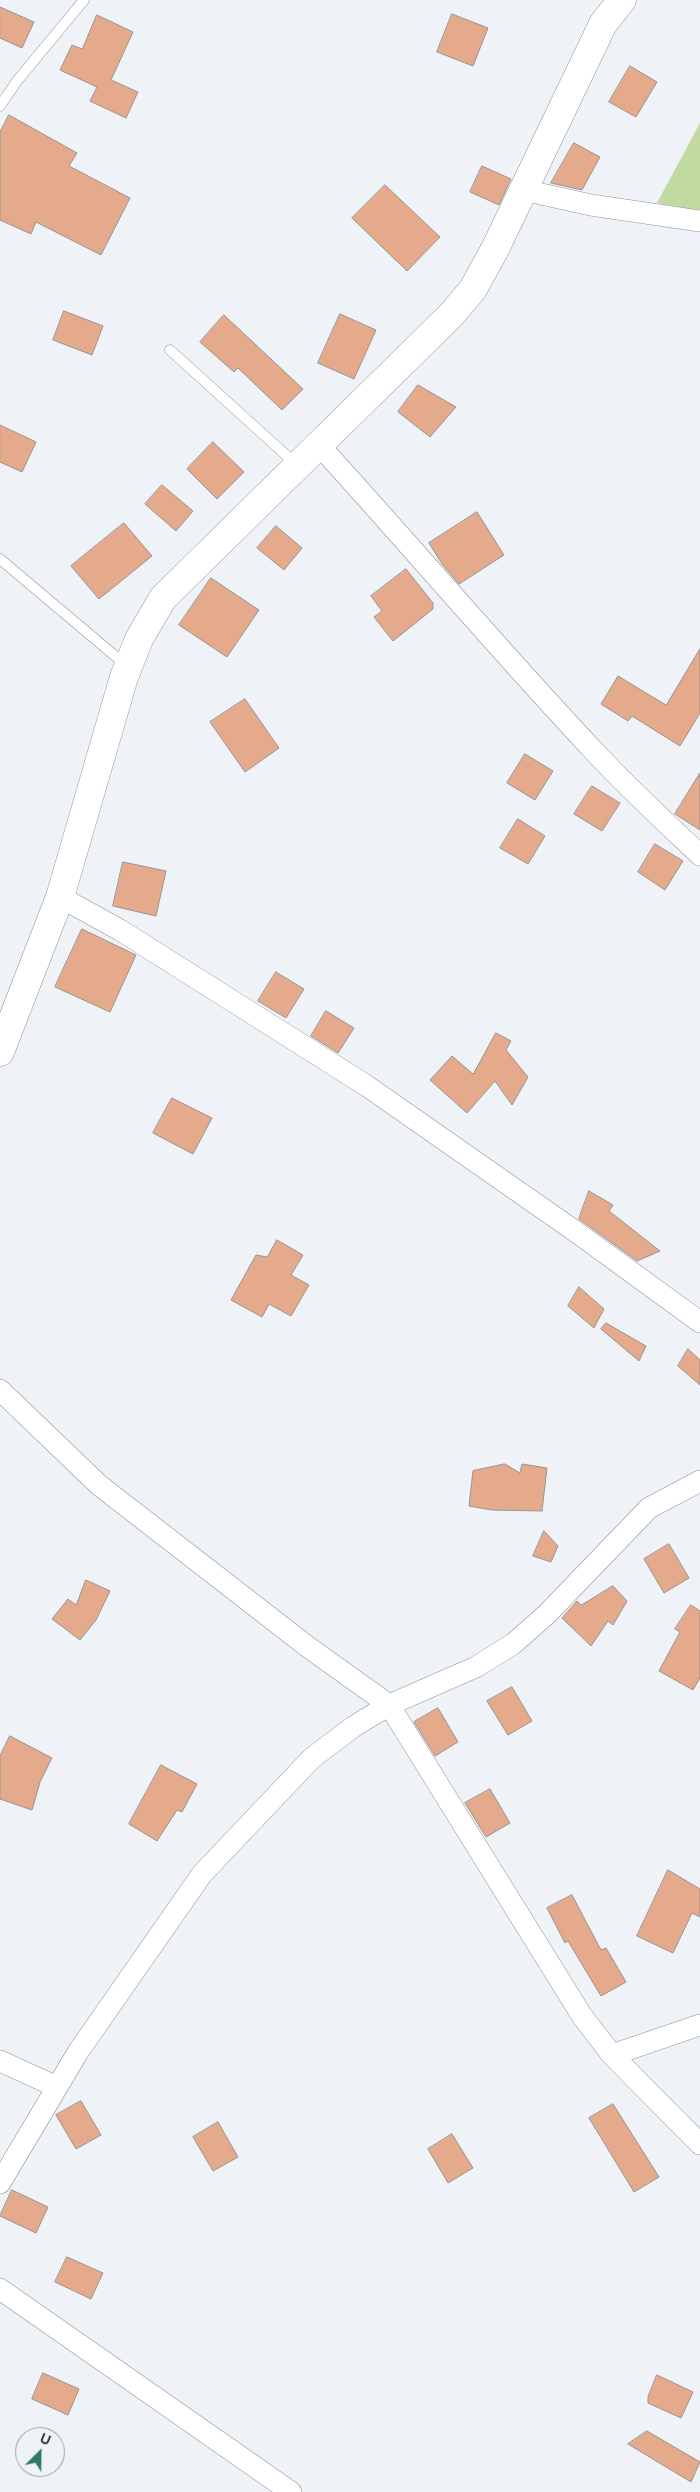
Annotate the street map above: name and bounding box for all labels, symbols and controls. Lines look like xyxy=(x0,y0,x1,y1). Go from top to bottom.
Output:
north arrow xyxy=(15,2427,65,2477)
text: U xyxy=(37,2428,54,2449)

